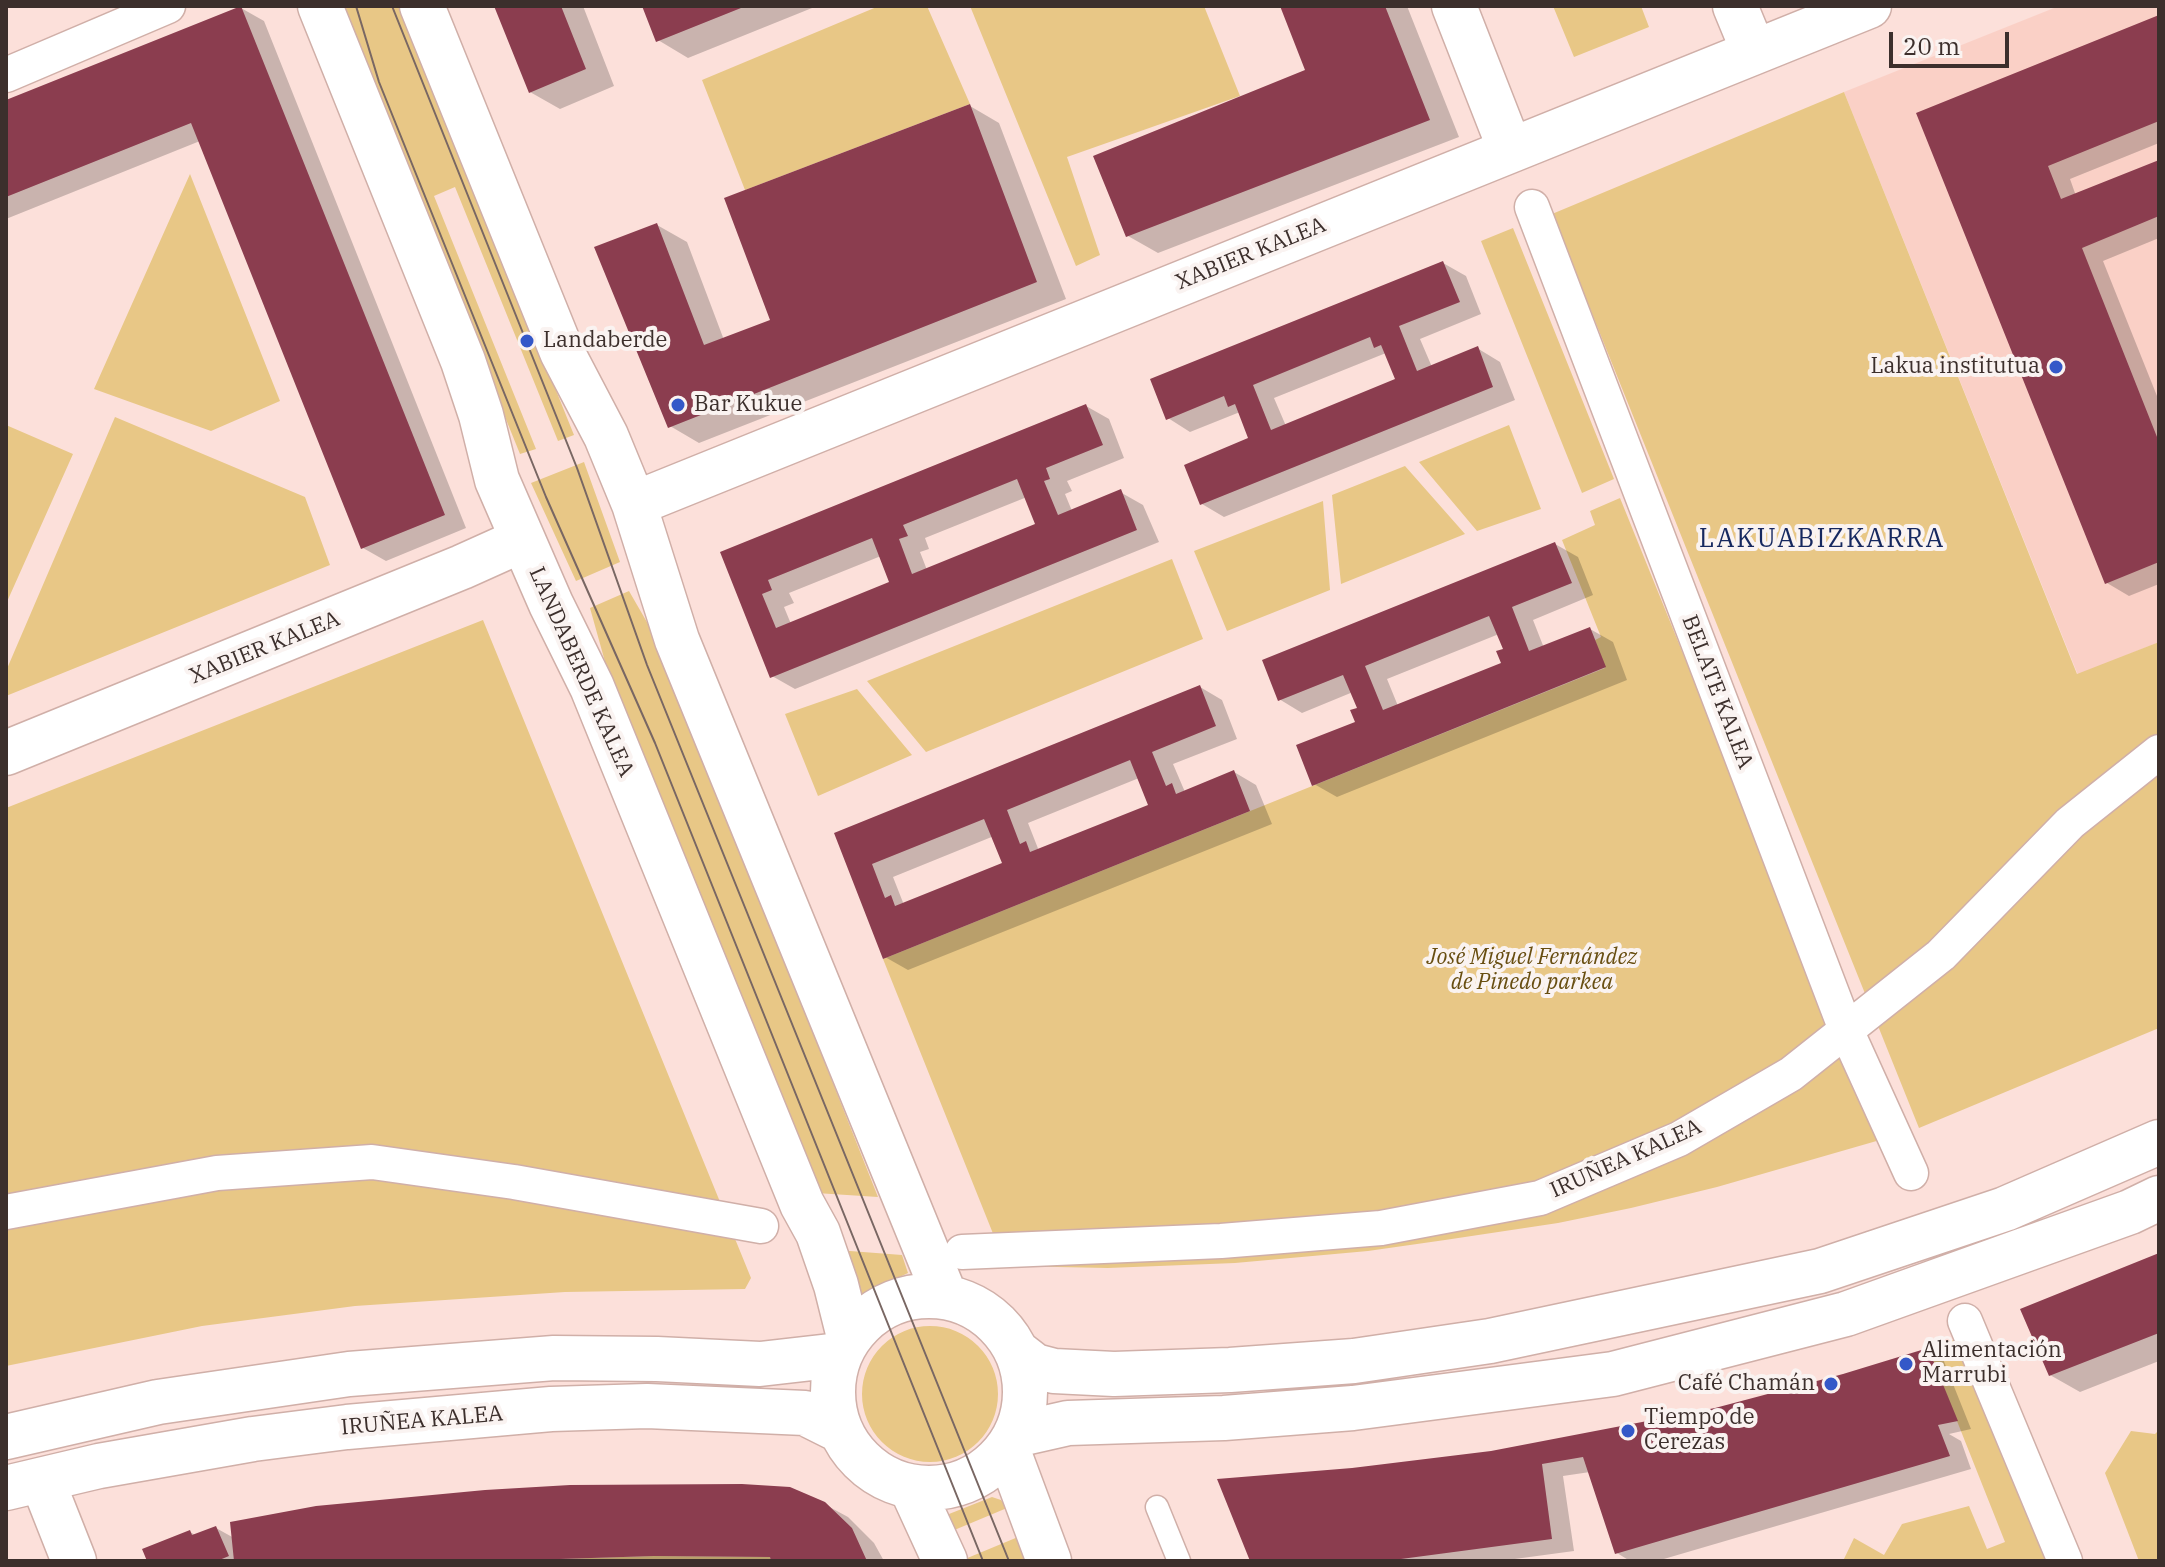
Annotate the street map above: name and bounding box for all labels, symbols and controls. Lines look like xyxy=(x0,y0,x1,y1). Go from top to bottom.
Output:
scale bar xyxy=(1893,16,2013,66)
text: 20 m xyxy=(1903,30,1960,62)
street label: XABIER KALEA xyxy=(1172,212,1330,296)
place label: Landaberde xyxy=(543,328,667,354)
marker: Landaberde xyxy=(518,332,536,350)
place label: Lakua institutua xyxy=(1871,354,2040,380)
marker: Lakua institutua xyxy=(2047,358,2065,376)
place label: Bar Kukue xyxy=(694,392,802,418)
marker: Bar Kukue xyxy=(669,396,687,414)
district label: LAKUABIZKARRA xyxy=(1699,523,1945,555)
street label: LANDABERDE KALEA xyxy=(523,563,639,781)
street label: XABIER KALEA xyxy=(186,606,344,690)
street label: BELATE KALEA xyxy=(1676,611,1758,773)
park label: José Miguel Fernández de Pinedo parkea xyxy=(1427,945,1637,996)
street label: IRUÑEA KALEA xyxy=(1546,1114,1706,1204)
place label: Alimentación Marrubi xyxy=(1922,1338,2062,1390)
marker: Alimentación Marrubi xyxy=(1897,1355,1915,1373)
place label: Café Chamán xyxy=(1678,1371,1815,1397)
marker: Café Chamán xyxy=(1822,1375,1840,1393)
street label: IRUÑEA KALEA xyxy=(340,1401,504,1441)
place label: Tiempo de Cerezas xyxy=(1644,1405,1754,1456)
marker: Tiempo de Cerezas xyxy=(1619,1422,1637,1440)

